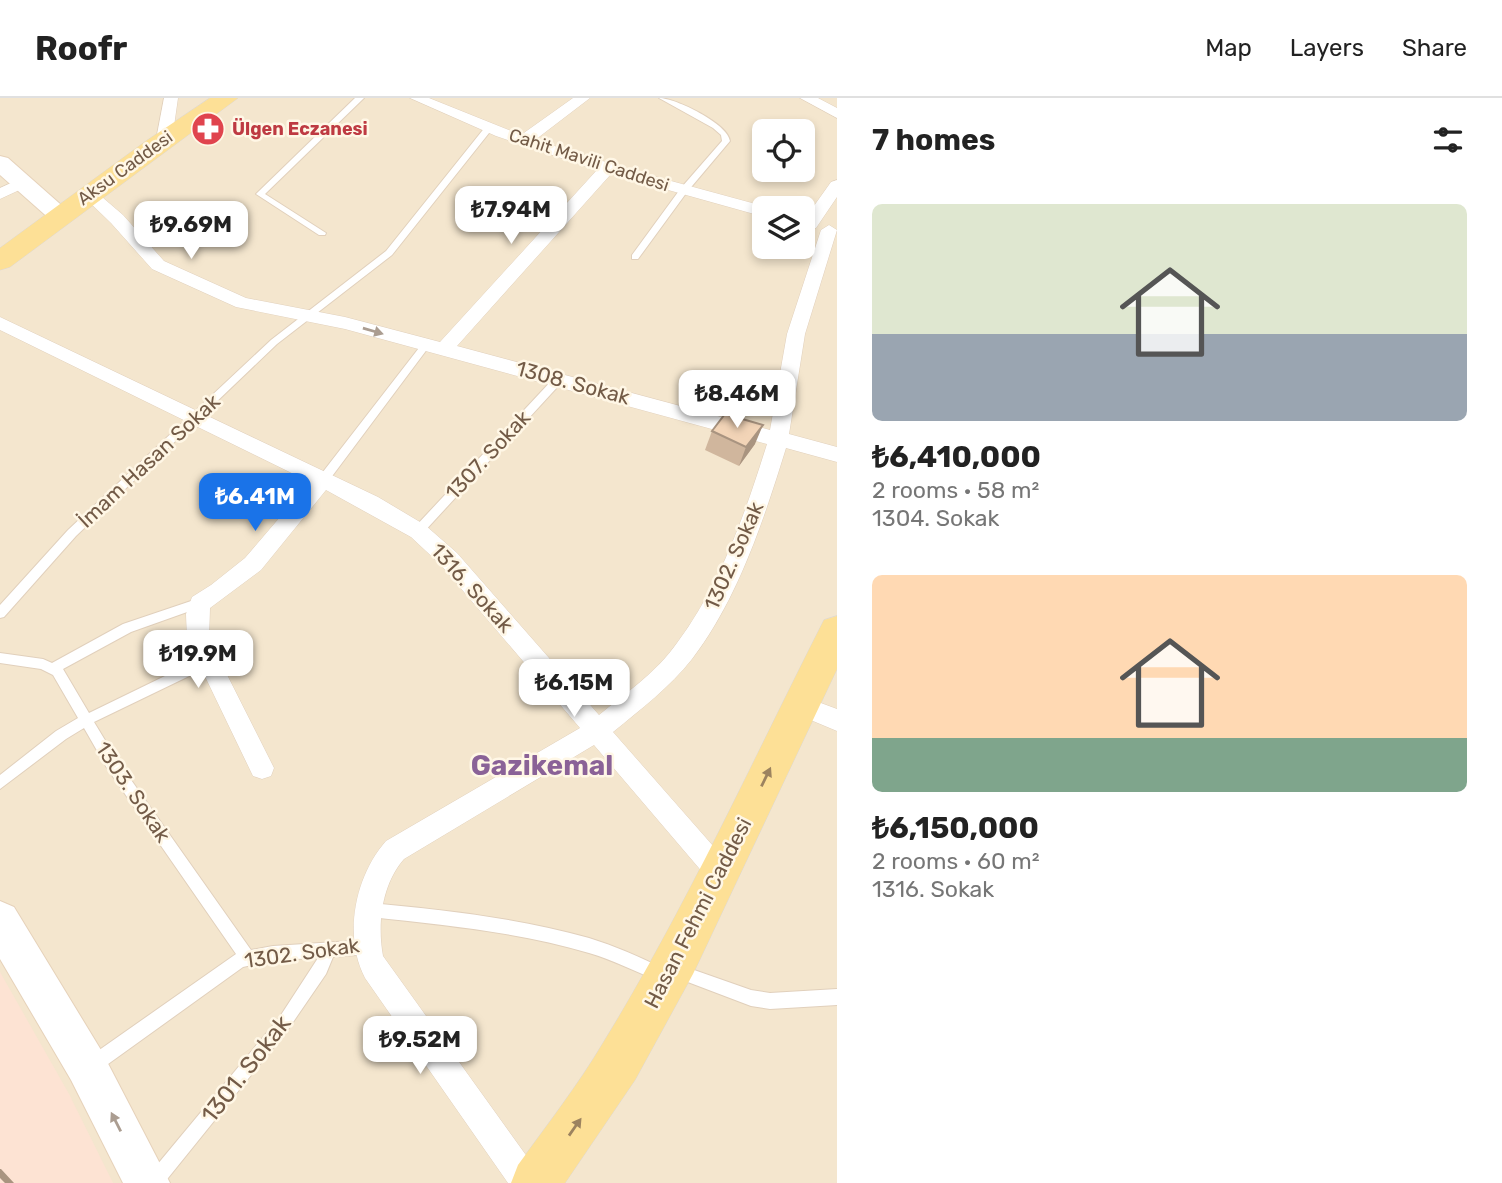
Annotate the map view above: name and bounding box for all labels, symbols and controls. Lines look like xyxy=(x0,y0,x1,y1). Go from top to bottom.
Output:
text: Roofr xyxy=(35,29,127,68)
text: Map xyxy=(1205,34,1252,62)
text: Layers xyxy=(1290,34,1364,62)
text: Share xyxy=(1402,34,1467,62)
pharmacy icon: Ülgen Eczanesi xyxy=(189,110,227,148)
place label: Ülgen Eczanesi xyxy=(232,118,368,140)
map controls xyxy=(752,119,815,259)
button: locate xyxy=(752,119,815,182)
icon: filters xyxy=(1429,121,1467,159)
text: 7 homes xyxy=(872,122,995,158)
street label: Cahit Mavili Caddesi xyxy=(506,124,672,196)
street label: Aksu Caddesi xyxy=(73,126,177,210)
pin: ₺7.94M xyxy=(454,186,568,246)
text: ₺7.94M xyxy=(471,195,551,223)
button: layers xyxy=(752,196,815,259)
pin: ₺9.69M xyxy=(134,202,248,261)
text: ₺9.69M xyxy=(150,210,232,238)
icon: home xyxy=(1107,249,1233,375)
one-way arrow xyxy=(363,326,385,337)
street label: 1308. Sokak xyxy=(514,355,633,410)
pin: ₺8.46M xyxy=(680,370,794,430)
text: ₺8.46M xyxy=(695,379,779,407)
street label: İmam Hasan Sokak xyxy=(73,388,225,533)
street label: 1307. Sokak xyxy=(440,405,535,504)
text: ₺6,410,000 xyxy=(872,439,1041,475)
pin: ₺6.41M xyxy=(198,474,312,533)
text: 2 rooms · 58 m² xyxy=(872,476,1039,504)
text: ₺6.41M xyxy=(215,482,295,510)
street label: 1302. Sokak xyxy=(699,498,769,614)
text: 1304. Sokak xyxy=(872,504,999,532)
street label: 1316. Sokak xyxy=(426,538,519,638)
icon: home xyxy=(1107,620,1233,746)
pin: ₺19.9M xyxy=(141,630,255,690)
text: ₺19.9M xyxy=(159,639,237,667)
pin: ₺6.15M xyxy=(517,660,631,719)
text: ₺6.15M xyxy=(535,668,613,696)
street label: 1303. Sokak xyxy=(91,737,176,847)
district label: Gazikemal xyxy=(471,749,613,782)
one-way arrow xyxy=(761,767,772,787)
text: ₺6,150,000 xyxy=(872,810,1039,846)
street label: Hasan Fehmi Caddesi xyxy=(639,813,756,1012)
text: 2 rooms · 60 m² xyxy=(872,847,1040,875)
text: 1316. Sokak xyxy=(872,875,994,903)
street label: 1302. Sokak xyxy=(243,932,361,973)
street label: 1301. Sokak xyxy=(195,1009,297,1128)
pin: ₺9.52M xyxy=(363,1016,477,1076)
text: ₺9.52M xyxy=(379,1025,461,1053)
one-way arrow xyxy=(110,1112,121,1132)
one-way arrow xyxy=(568,1118,582,1136)

